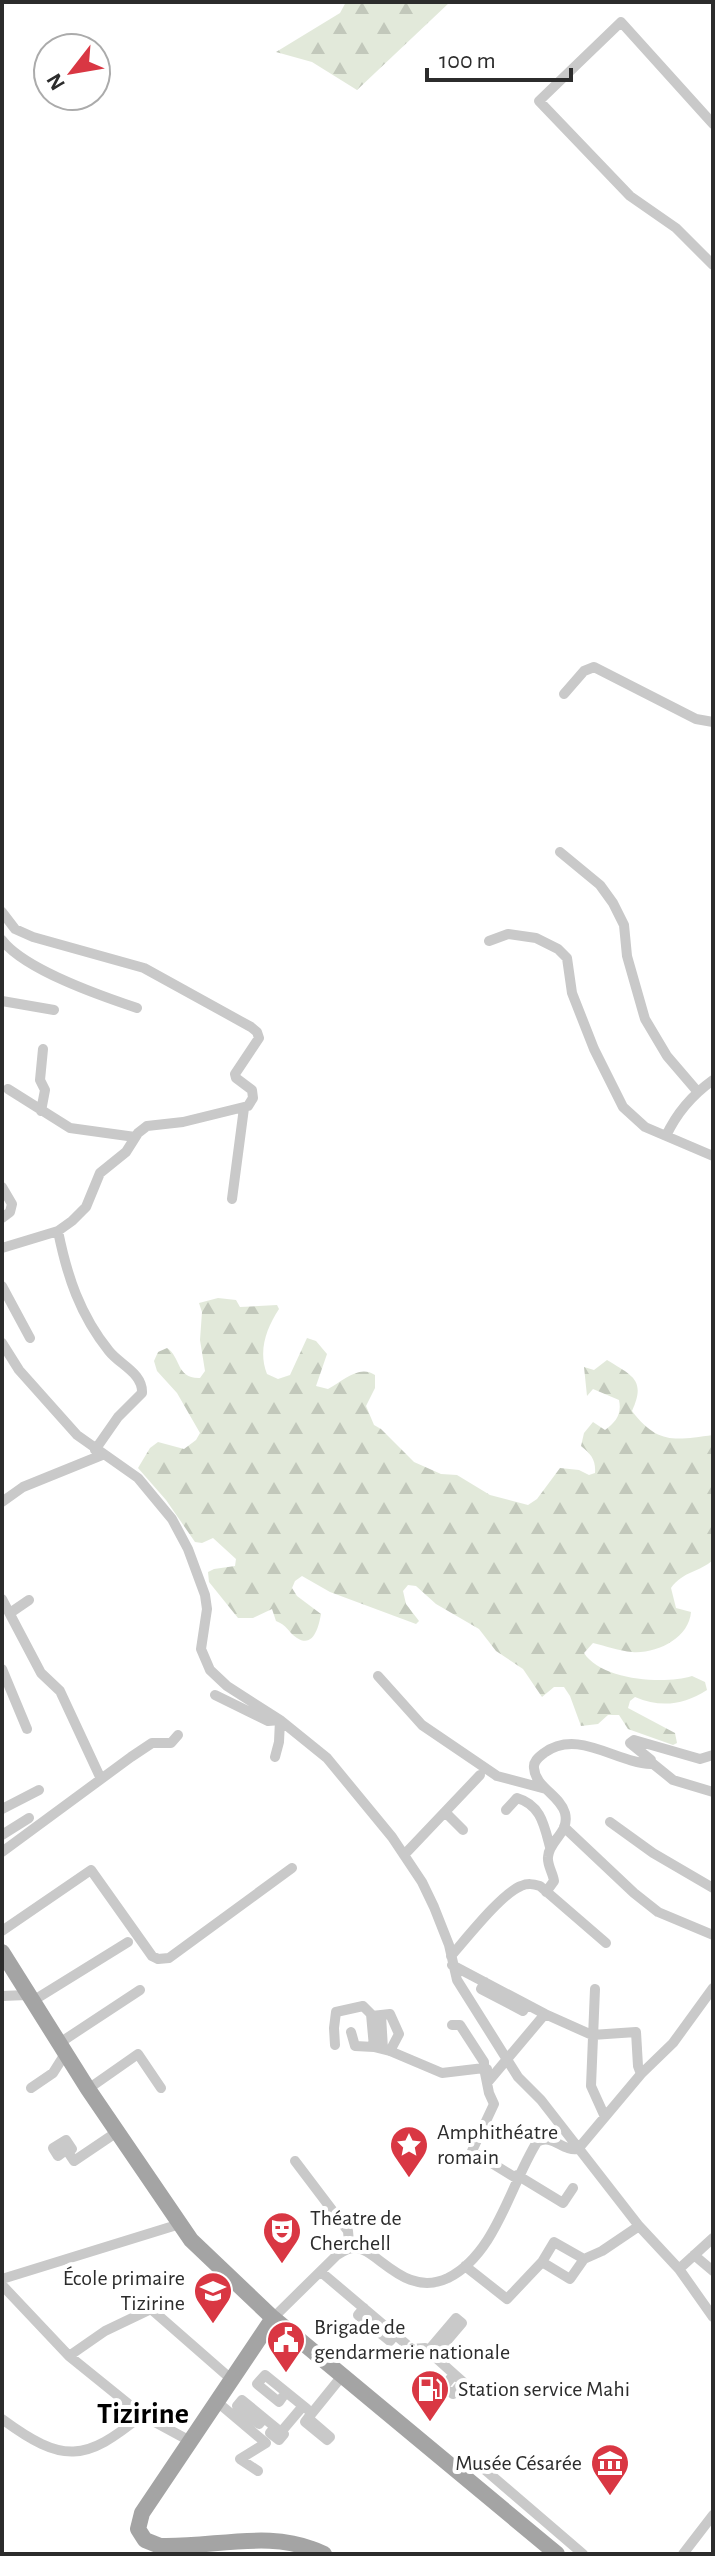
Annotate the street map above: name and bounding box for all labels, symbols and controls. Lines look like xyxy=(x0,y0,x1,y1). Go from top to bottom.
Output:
north arrow xyxy=(32,32,112,112)
scale bar xyxy=(427,32,571,82)
text: 100 m xyxy=(439,49,496,73)
text: N xyxy=(42,70,69,94)
place label: Amphithéatre romain xyxy=(437,2121,558,2168)
place icon: Amphithéatre romain xyxy=(388,2124,430,2179)
place label: Théatre de Cherchell xyxy=(310,2207,402,2254)
theatre icon: Théatre de Cherchell xyxy=(261,2210,303,2265)
place label: École primaire Tizirine xyxy=(63,2266,185,2314)
school or university icon: École primaire Tizirine xyxy=(192,2270,234,2325)
place label: Brigade de gendarmerie nationale xyxy=(314,2316,510,2363)
public building icon: Brigade de gendarmerie nationale xyxy=(265,2319,307,2374)
fuel station icon: Station service Mahi xyxy=(409,2368,451,2423)
place label: Station service Mahi xyxy=(458,2378,630,2400)
district label: Tizirine xyxy=(97,2399,189,2429)
museum icon: Musée Césarée xyxy=(589,2442,631,2497)
place label: Musée Césarée xyxy=(455,2452,582,2474)

